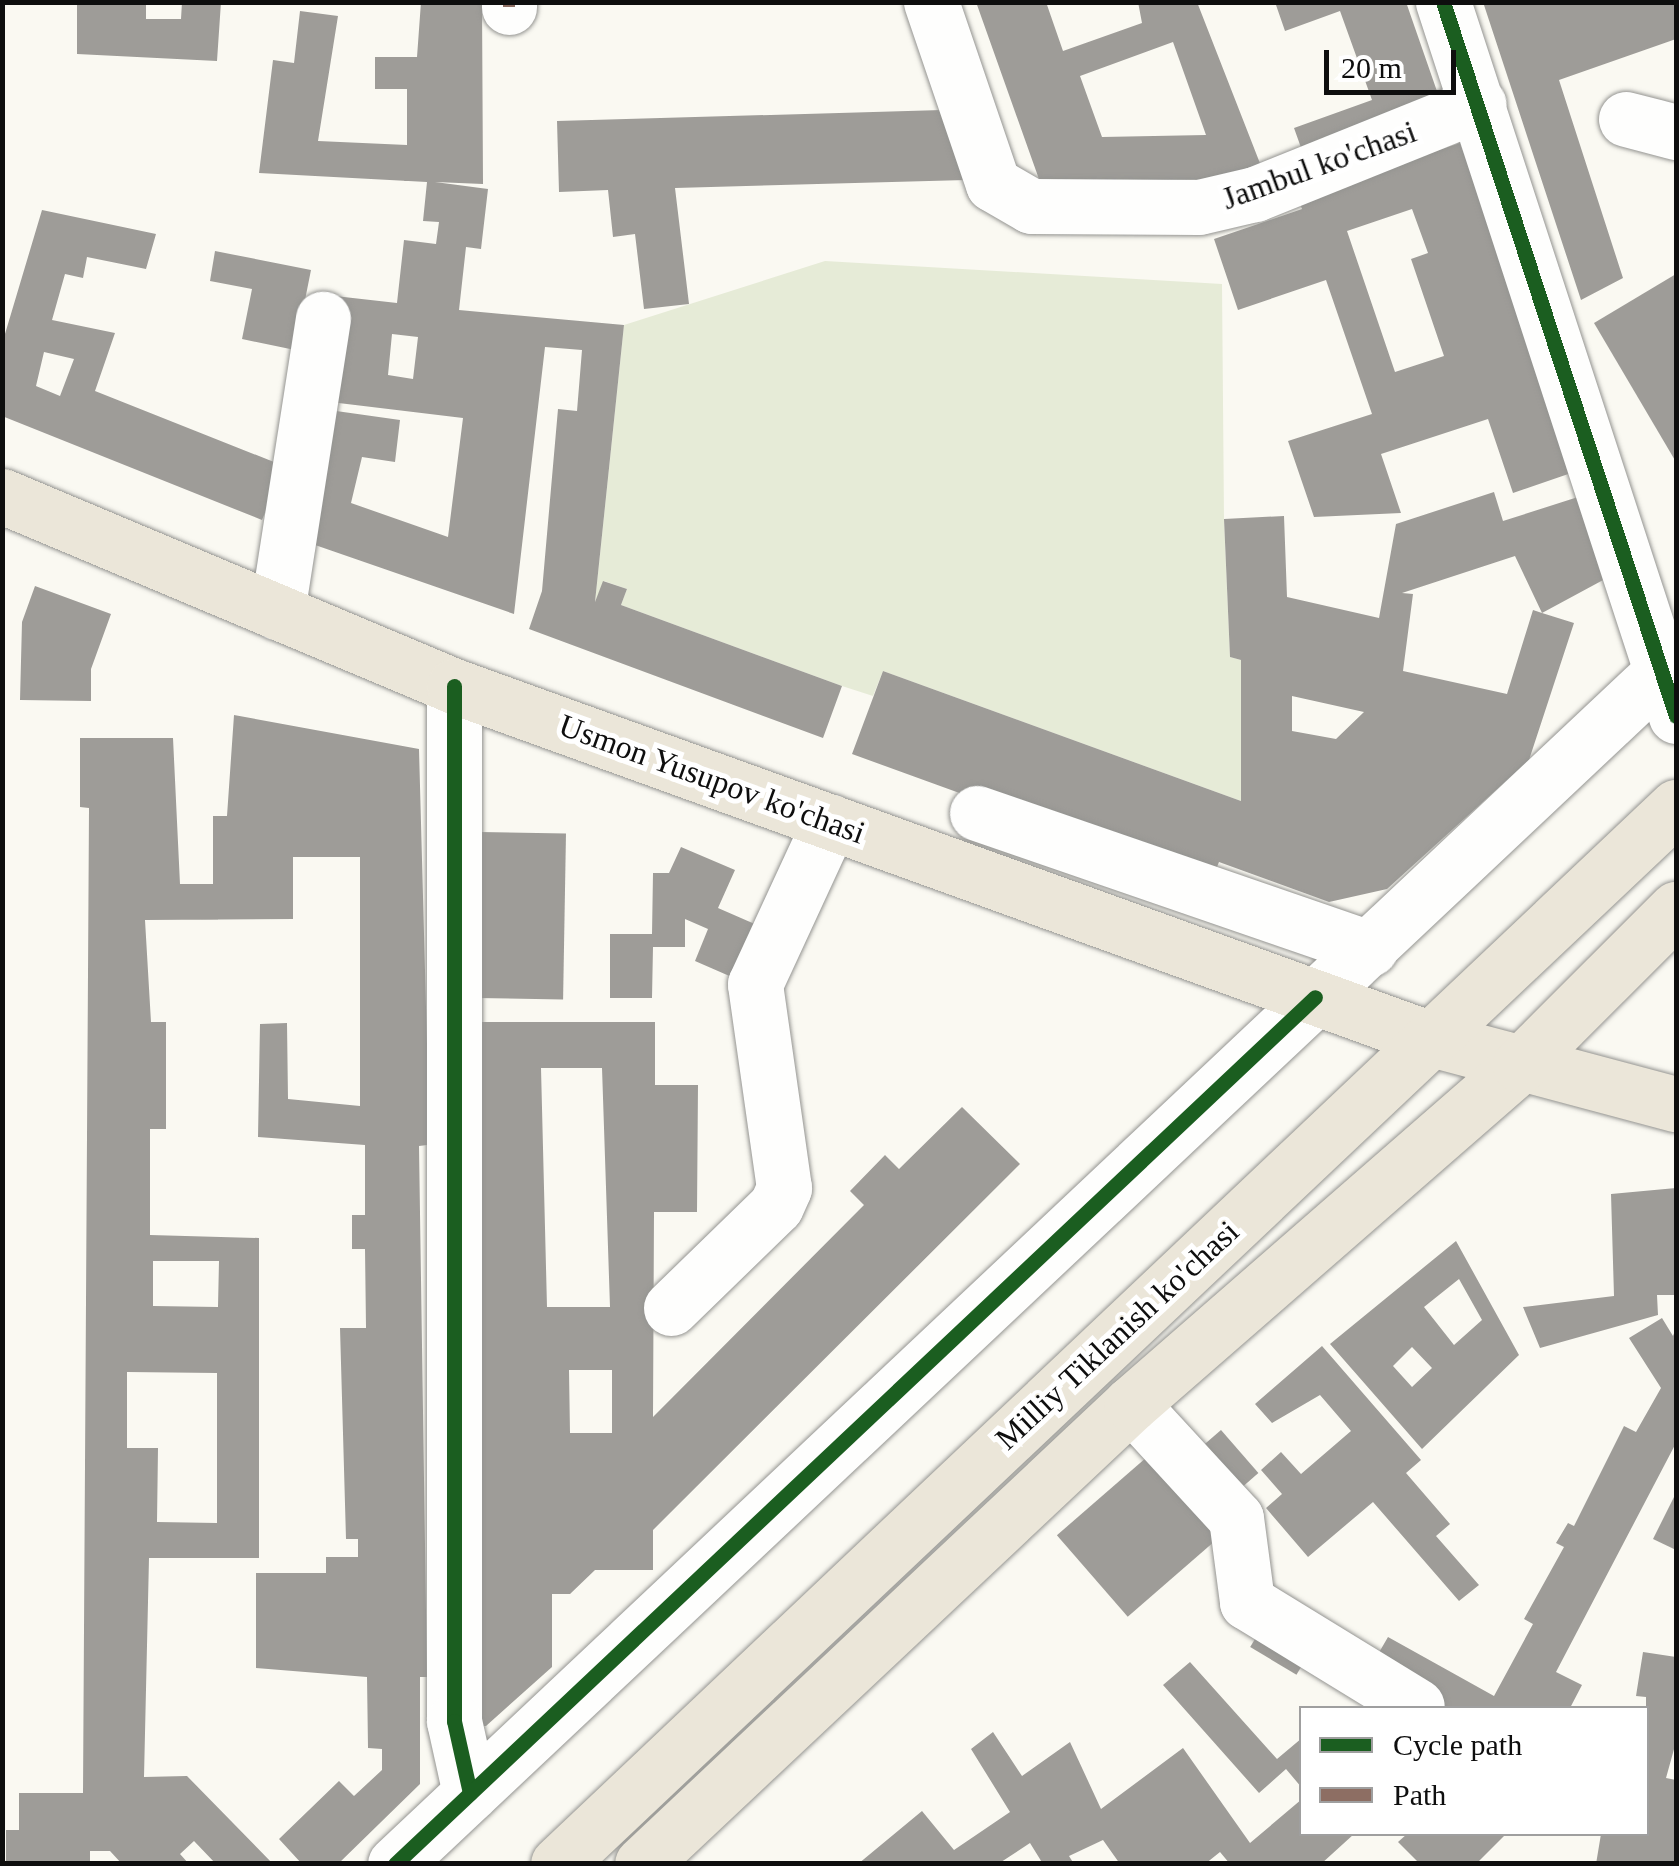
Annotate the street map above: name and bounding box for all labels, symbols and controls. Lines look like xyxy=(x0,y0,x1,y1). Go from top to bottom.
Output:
scale bar xyxy=(1329,30,1462,92)
text: 20 m xyxy=(1341,51,1402,84)
street label: Jambul ko'chasi xyxy=(1217,112,1421,218)
street label: Usmon Yusupov ko'chasi xyxy=(553,706,871,852)
street label: Milliy Tiklanish ko'chasi xyxy=(987,1212,1247,1458)
legend xyxy=(1299,1706,1649,1836)
text: Cycle path xyxy=(1393,1728,1522,1761)
text: Path xyxy=(1393,1778,1446,1811)

